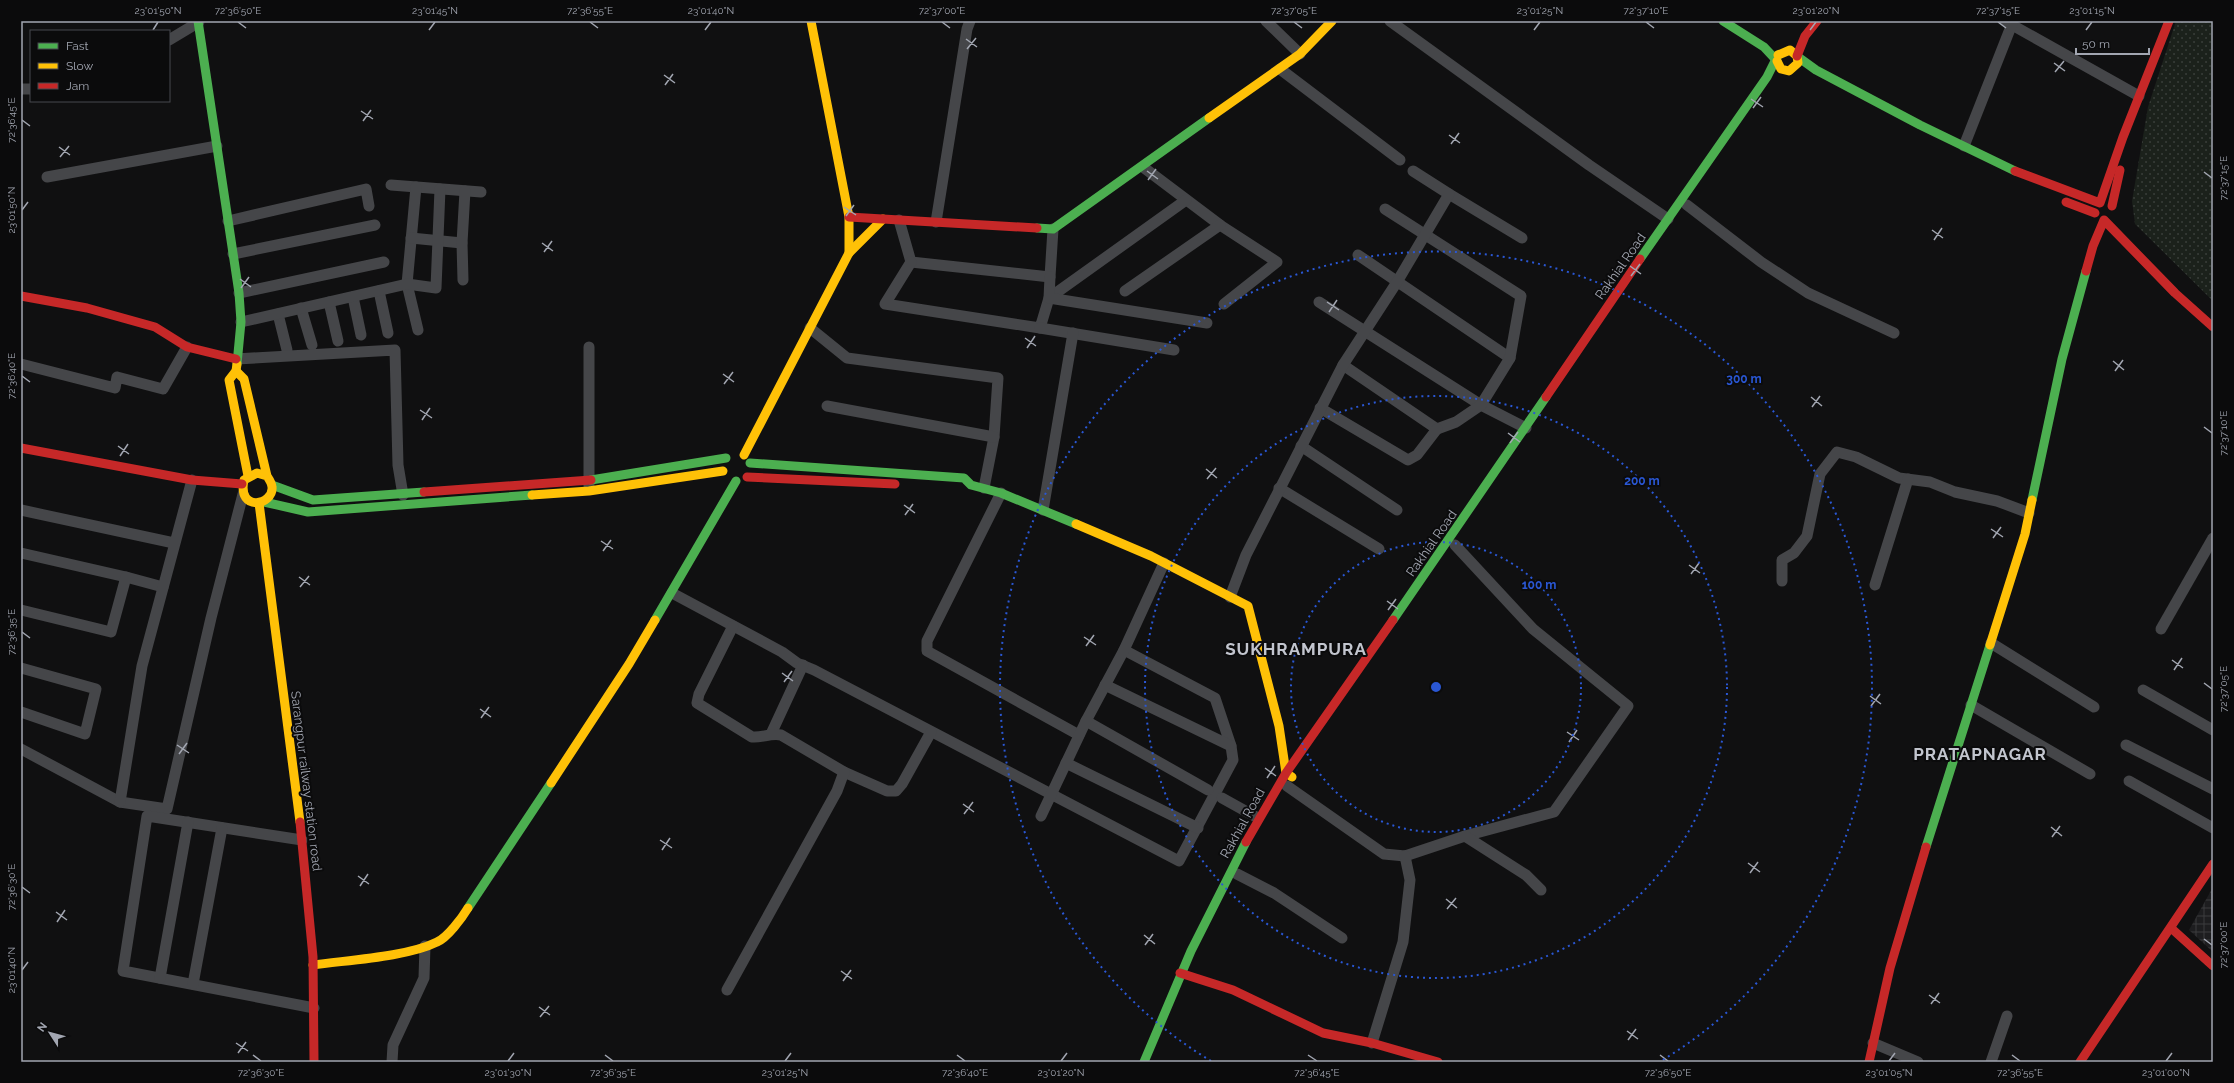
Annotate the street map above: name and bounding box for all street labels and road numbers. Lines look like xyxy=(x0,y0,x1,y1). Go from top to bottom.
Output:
street label: Rakhial Road xyxy=(1592,230,1649,302)
street label: Rakhial Road xyxy=(1403,507,1460,579)
street label: Sarangpur railway station road xyxy=(288,690,325,872)
street label: Rakhial Road xyxy=(1217,786,1268,861)

